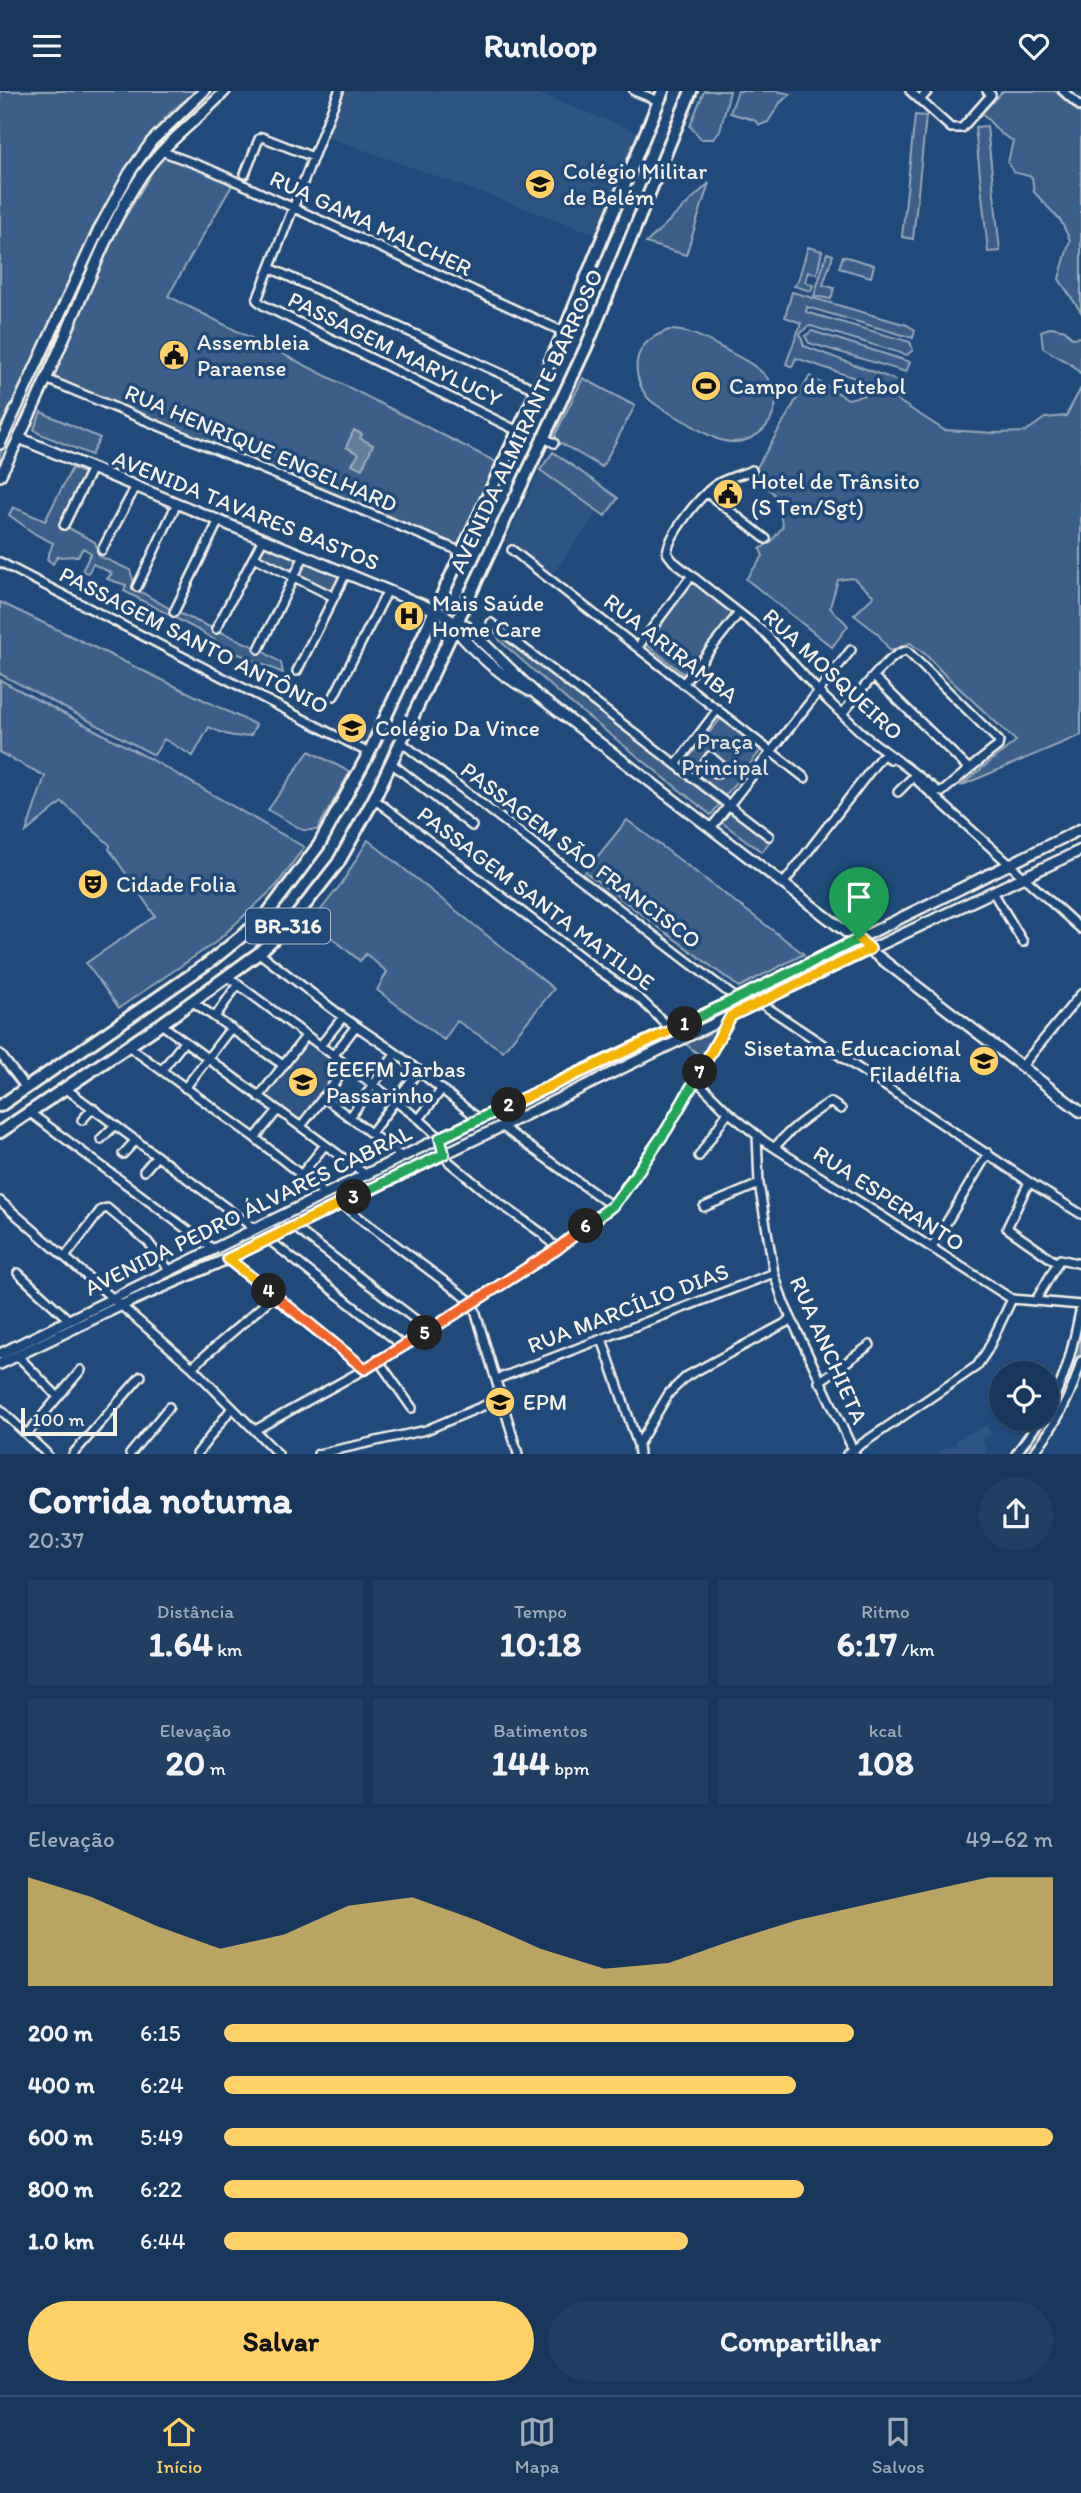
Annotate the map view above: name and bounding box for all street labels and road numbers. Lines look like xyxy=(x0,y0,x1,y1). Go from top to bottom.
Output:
street label: RUA GAMA MALCHER xyxy=(266,164,477,282)
street label: AVENIDA ALMIRANTE BARROSO xyxy=(443,264,609,578)
street label: PASSAGEM MARYLUCY xyxy=(284,285,506,413)
street label: RUA HENRIQUE ENGELHARD xyxy=(121,378,401,518)
street label: AVENIDA TAVARES BASTOS xyxy=(109,444,383,576)
street label: PASSAGEM SANTO ANTÔNIO xyxy=(55,560,333,720)
street label: RUA ARIRAMBA xyxy=(598,587,744,709)
street label: RUA MOSQUEIRO xyxy=(757,602,909,746)
street label: PASSAGEM SÃO FRANCISCO xyxy=(455,756,707,954)
street label: PASSAGEM SANTA MATILDE xyxy=(412,800,660,996)
road number: BR-316 xyxy=(246,909,330,943)
street label: AVENIDA PEDRO ÁLVARES CABRAL xyxy=(80,1118,417,1302)
street label: RUA ESPERANTO xyxy=(808,1139,970,1257)
street label: RUA MARCÍLIO DIAS xyxy=(523,1257,733,1359)
street label: RUA ANCHIETA xyxy=(784,1272,874,1429)

